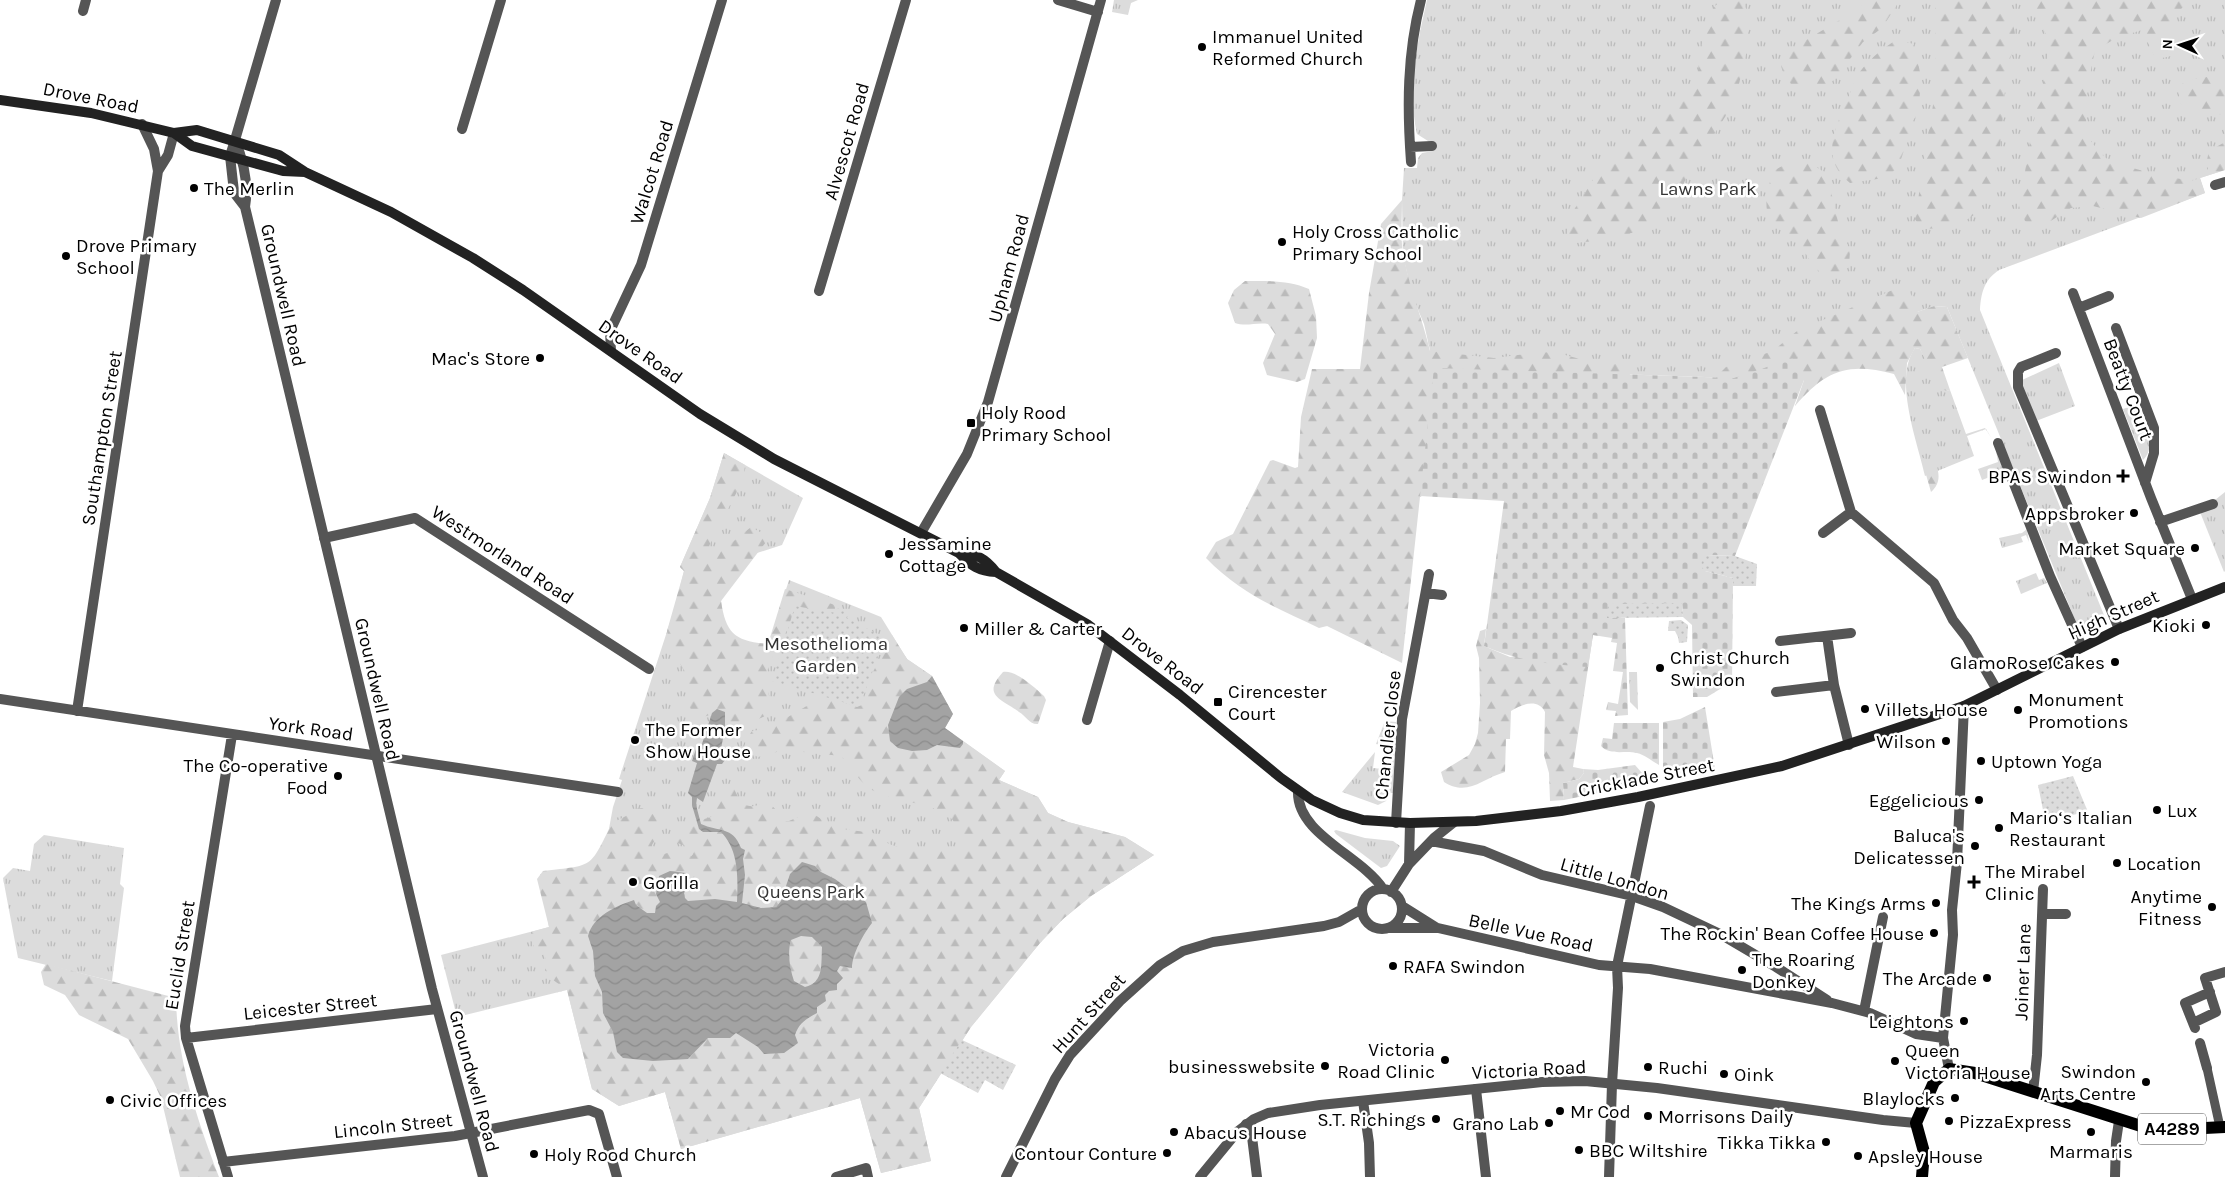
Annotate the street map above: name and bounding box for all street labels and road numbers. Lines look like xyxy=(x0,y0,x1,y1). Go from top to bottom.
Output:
street label: Drove Road xyxy=(41,78,141,118)
street label: Alvescot Road xyxy=(820,80,874,203)
street label: Walcot Road xyxy=(626,118,678,227)
street label: Upham Road xyxy=(984,212,1034,325)
street label: Groundwell Road xyxy=(256,222,310,369)
street label: Drove Road xyxy=(594,315,687,389)
street label: Beatty Court xyxy=(2099,335,2158,443)
street label: Southampton Street xyxy=(77,349,127,527)
street label: Westmorland Road xyxy=(427,501,578,609)
street label: High Street xyxy=(2065,585,2162,645)
street label: Groundwell Road xyxy=(350,616,404,763)
street label: Drove Road xyxy=(1117,622,1208,699)
street label: Chandler Close xyxy=(1370,669,1406,801)
street label: York Road xyxy=(267,712,355,746)
street label: Cricklade Street xyxy=(1576,754,1716,802)
street label: Little London xyxy=(1558,853,1672,905)
street label: Euclid Street xyxy=(160,899,200,1012)
street label: Belle Vue Road xyxy=(1467,909,1595,957)
street label: Joiner Lane xyxy=(2010,923,2036,1021)
street label: Hunt Street xyxy=(1047,969,1130,1058)
street label: Leicester Street xyxy=(242,989,378,1025)
street label: Groundwell Road xyxy=(444,1008,504,1155)
street label: Victoria Road xyxy=(1471,1056,1587,1084)
street label: Lincoln Street xyxy=(332,1109,454,1143)
road number: A4289 xyxy=(2138,1114,2206,1144)

